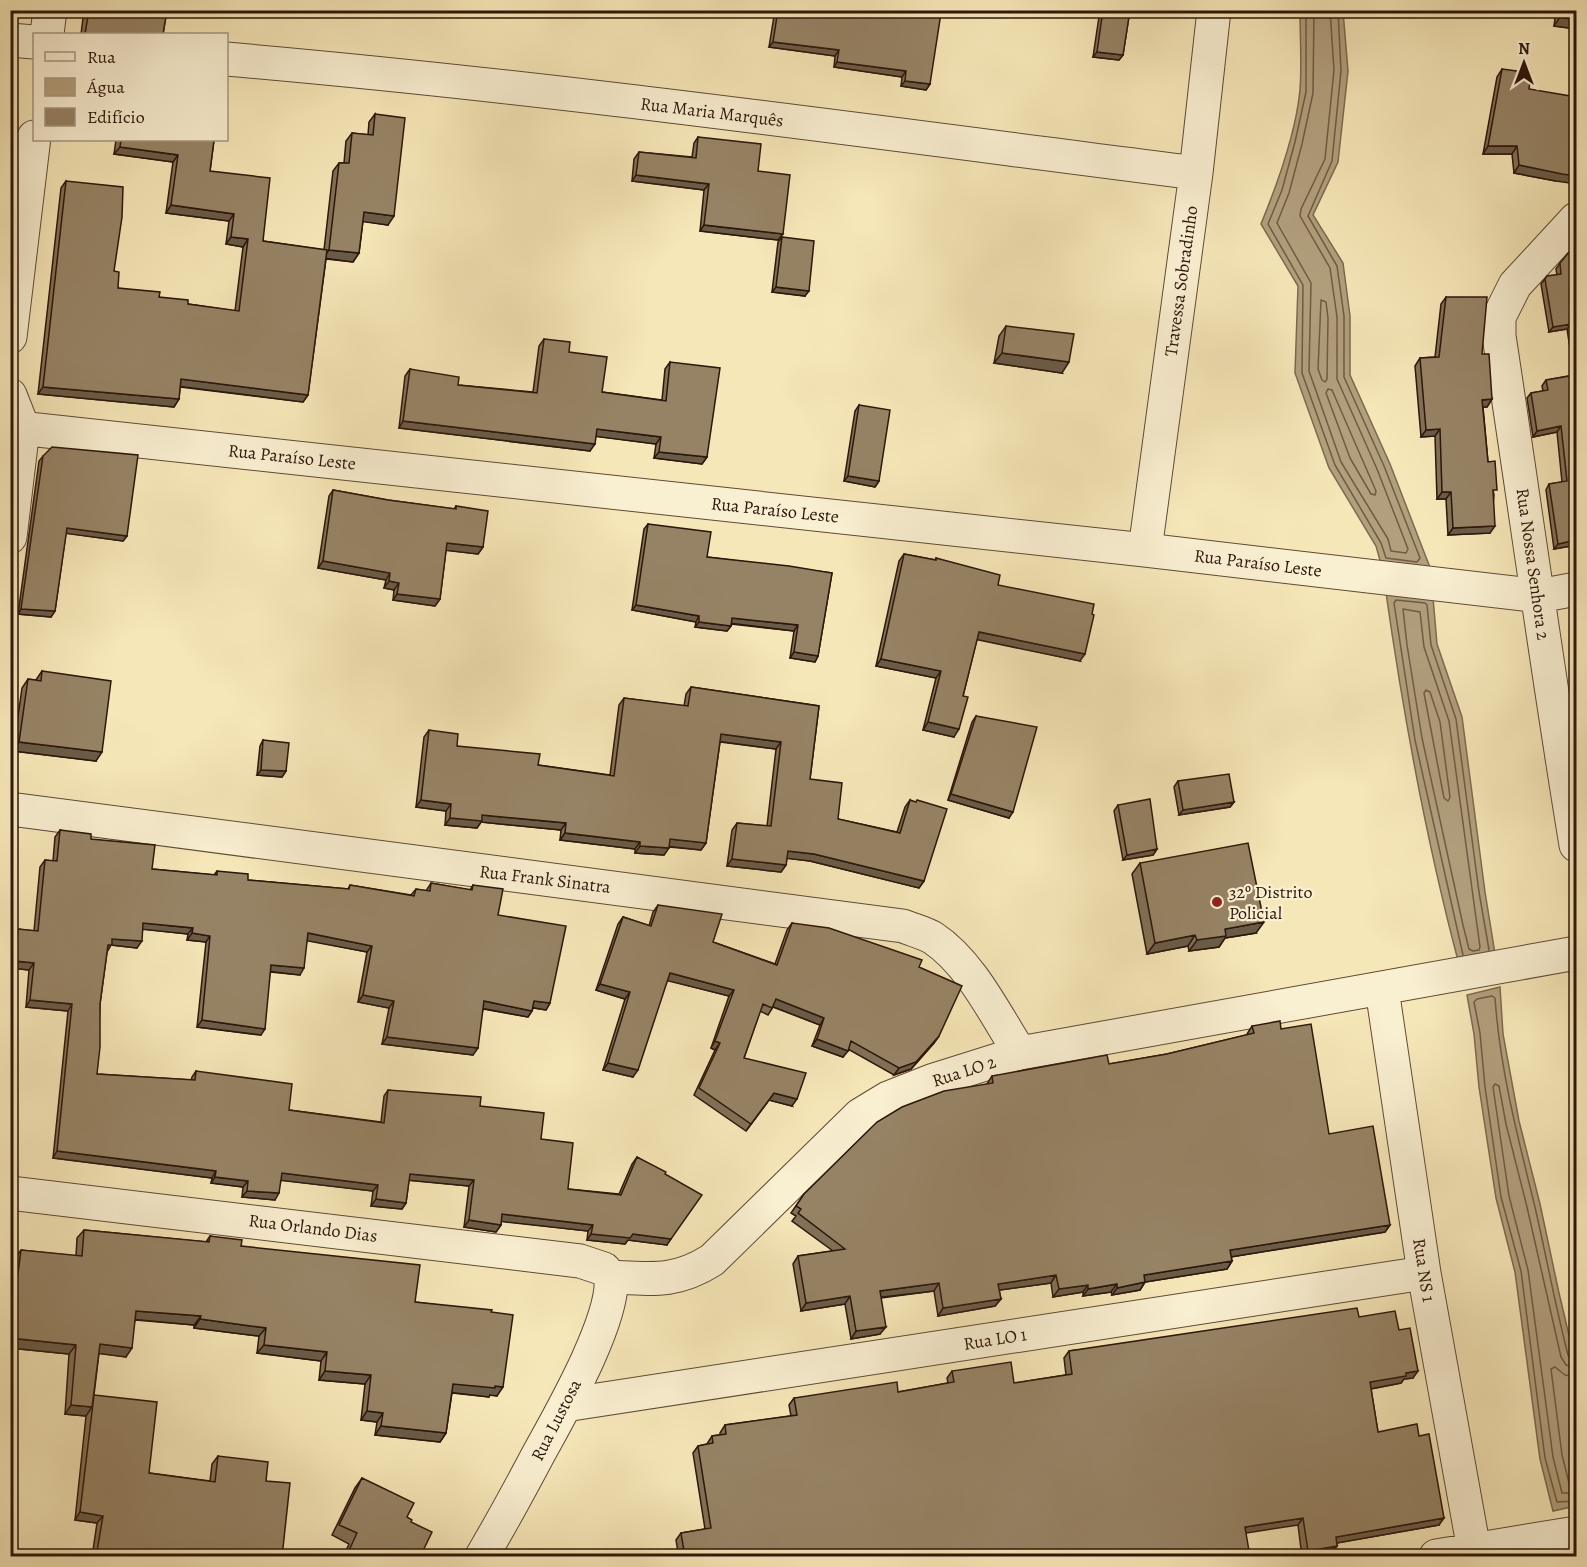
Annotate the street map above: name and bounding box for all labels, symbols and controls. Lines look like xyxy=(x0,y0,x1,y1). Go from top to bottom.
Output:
legend xyxy=(33,33,228,141)
north arrow xyxy=(1494,33,1554,93)
text: N xyxy=(1518,38,1530,60)
text: Rua xyxy=(87,45,116,69)
text: Água xyxy=(86,75,125,99)
street label: Rua Maria Marquês xyxy=(639,91,785,133)
text: Edifício xyxy=(87,105,145,129)
street label: Travessa Sobradinho xyxy=(1159,204,1203,358)
street label: Rua Paraíso Leste xyxy=(227,438,357,476)
street label: Rua Nossa Senhora 2 xyxy=(1510,487,1556,642)
street label: Rua Paraíso Leste xyxy=(710,491,840,529)
street label: Rua Paraíso Leste xyxy=(1193,543,1323,583)
street label: Rua Frank Sinatra xyxy=(478,859,613,899)
place label: 32º Distrito Policial xyxy=(1229,880,1313,925)
marker: 32º Distrito Policial xyxy=(1210,895,1224,909)
street label: Rua LO 2 xyxy=(929,1049,999,1093)
street label: Rua Orlando Dias xyxy=(247,1208,379,1248)
street label: Rua NS 1 xyxy=(1407,1236,1441,1304)
street label: Rua LO 1 xyxy=(962,1322,1028,1356)
street label: Rua Lustosa xyxy=(525,1374,587,1465)

